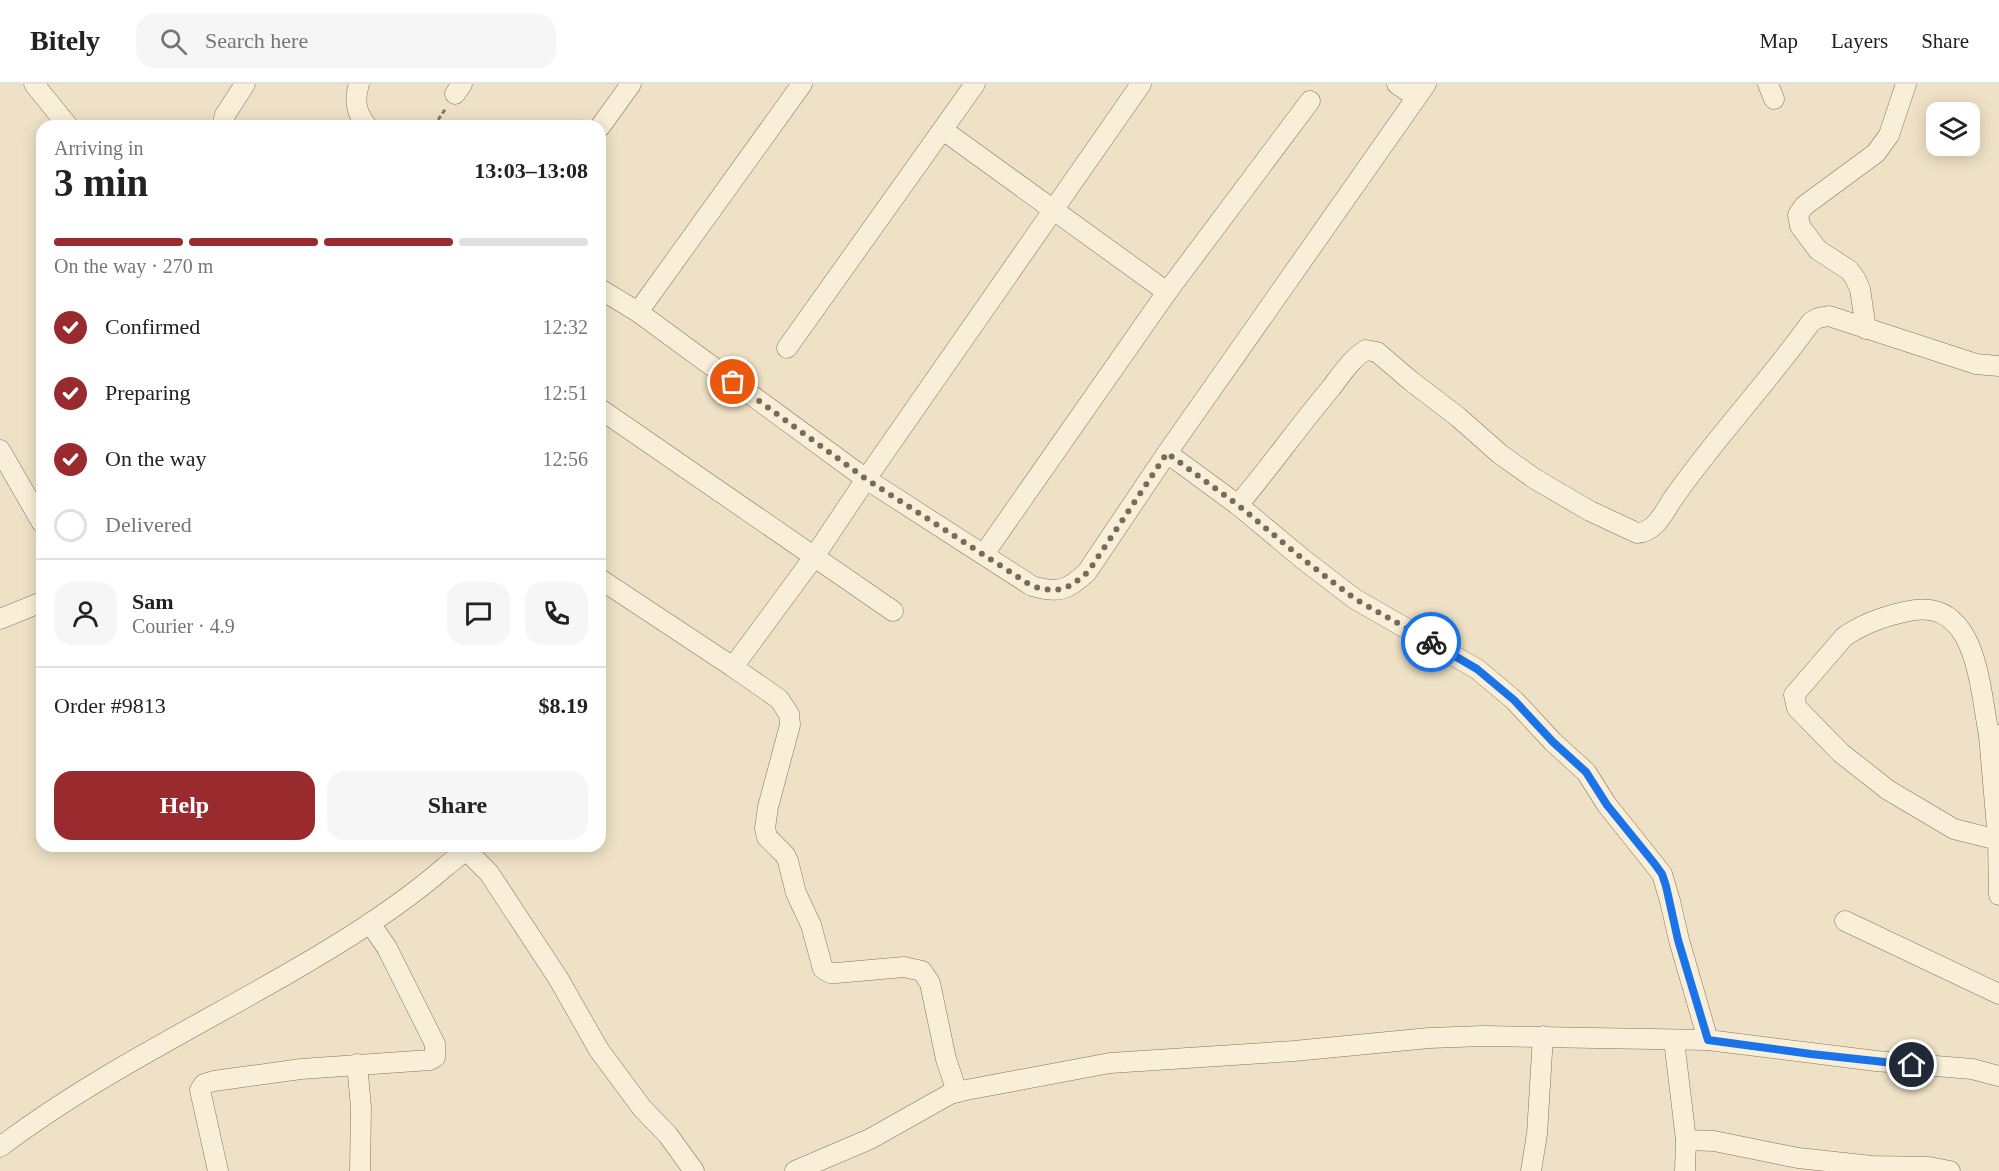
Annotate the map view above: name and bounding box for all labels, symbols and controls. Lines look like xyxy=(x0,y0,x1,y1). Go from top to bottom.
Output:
search box xyxy=(136,14,556,68)
text: Bitely xyxy=(30,25,100,56)
icon: search xyxy=(157,25,190,58)
text: Search here xyxy=(205,28,308,53)
text: Map xyxy=(1760,29,1798,53)
text: Layers xyxy=(1831,29,1888,53)
text: Share xyxy=(1921,29,1969,53)
map controls xyxy=(1926,102,1980,156)
button: layers xyxy=(1926,102,1980,156)
text: Arriving in xyxy=(54,137,143,159)
text: 13:03–13:08 xyxy=(474,158,588,183)
text: 3 min xyxy=(54,161,148,204)
text: On the way · 270 m xyxy=(54,255,213,277)
icon: check xyxy=(54,311,87,344)
text: Confirmed xyxy=(105,314,200,339)
text: 12:32 xyxy=(542,316,588,338)
pin xyxy=(707,356,758,407)
icon: bag xyxy=(716,365,749,398)
icon: check xyxy=(54,377,87,410)
text: Preparing xyxy=(105,380,191,405)
text: 12:51 xyxy=(542,382,588,404)
icon: check xyxy=(54,443,87,476)
text: On the way xyxy=(105,446,206,471)
text: 12:56 xyxy=(542,448,588,470)
text: Delivered xyxy=(105,512,192,537)
button: person xyxy=(54,582,117,645)
button: chat xyxy=(447,582,510,645)
button: phone xyxy=(525,582,588,645)
text: Sam xyxy=(132,589,174,614)
courier xyxy=(1401,612,1461,672)
text: Courier · 4.9 xyxy=(132,615,235,637)
icon: bike xyxy=(1415,626,1448,659)
text: Order #9813 xyxy=(54,693,166,718)
text: $8.19 xyxy=(539,693,588,718)
button: Help xyxy=(54,771,315,840)
button: Share xyxy=(327,771,588,840)
pin xyxy=(1886,1039,1937,1090)
icon: home xyxy=(1895,1048,1928,1081)

